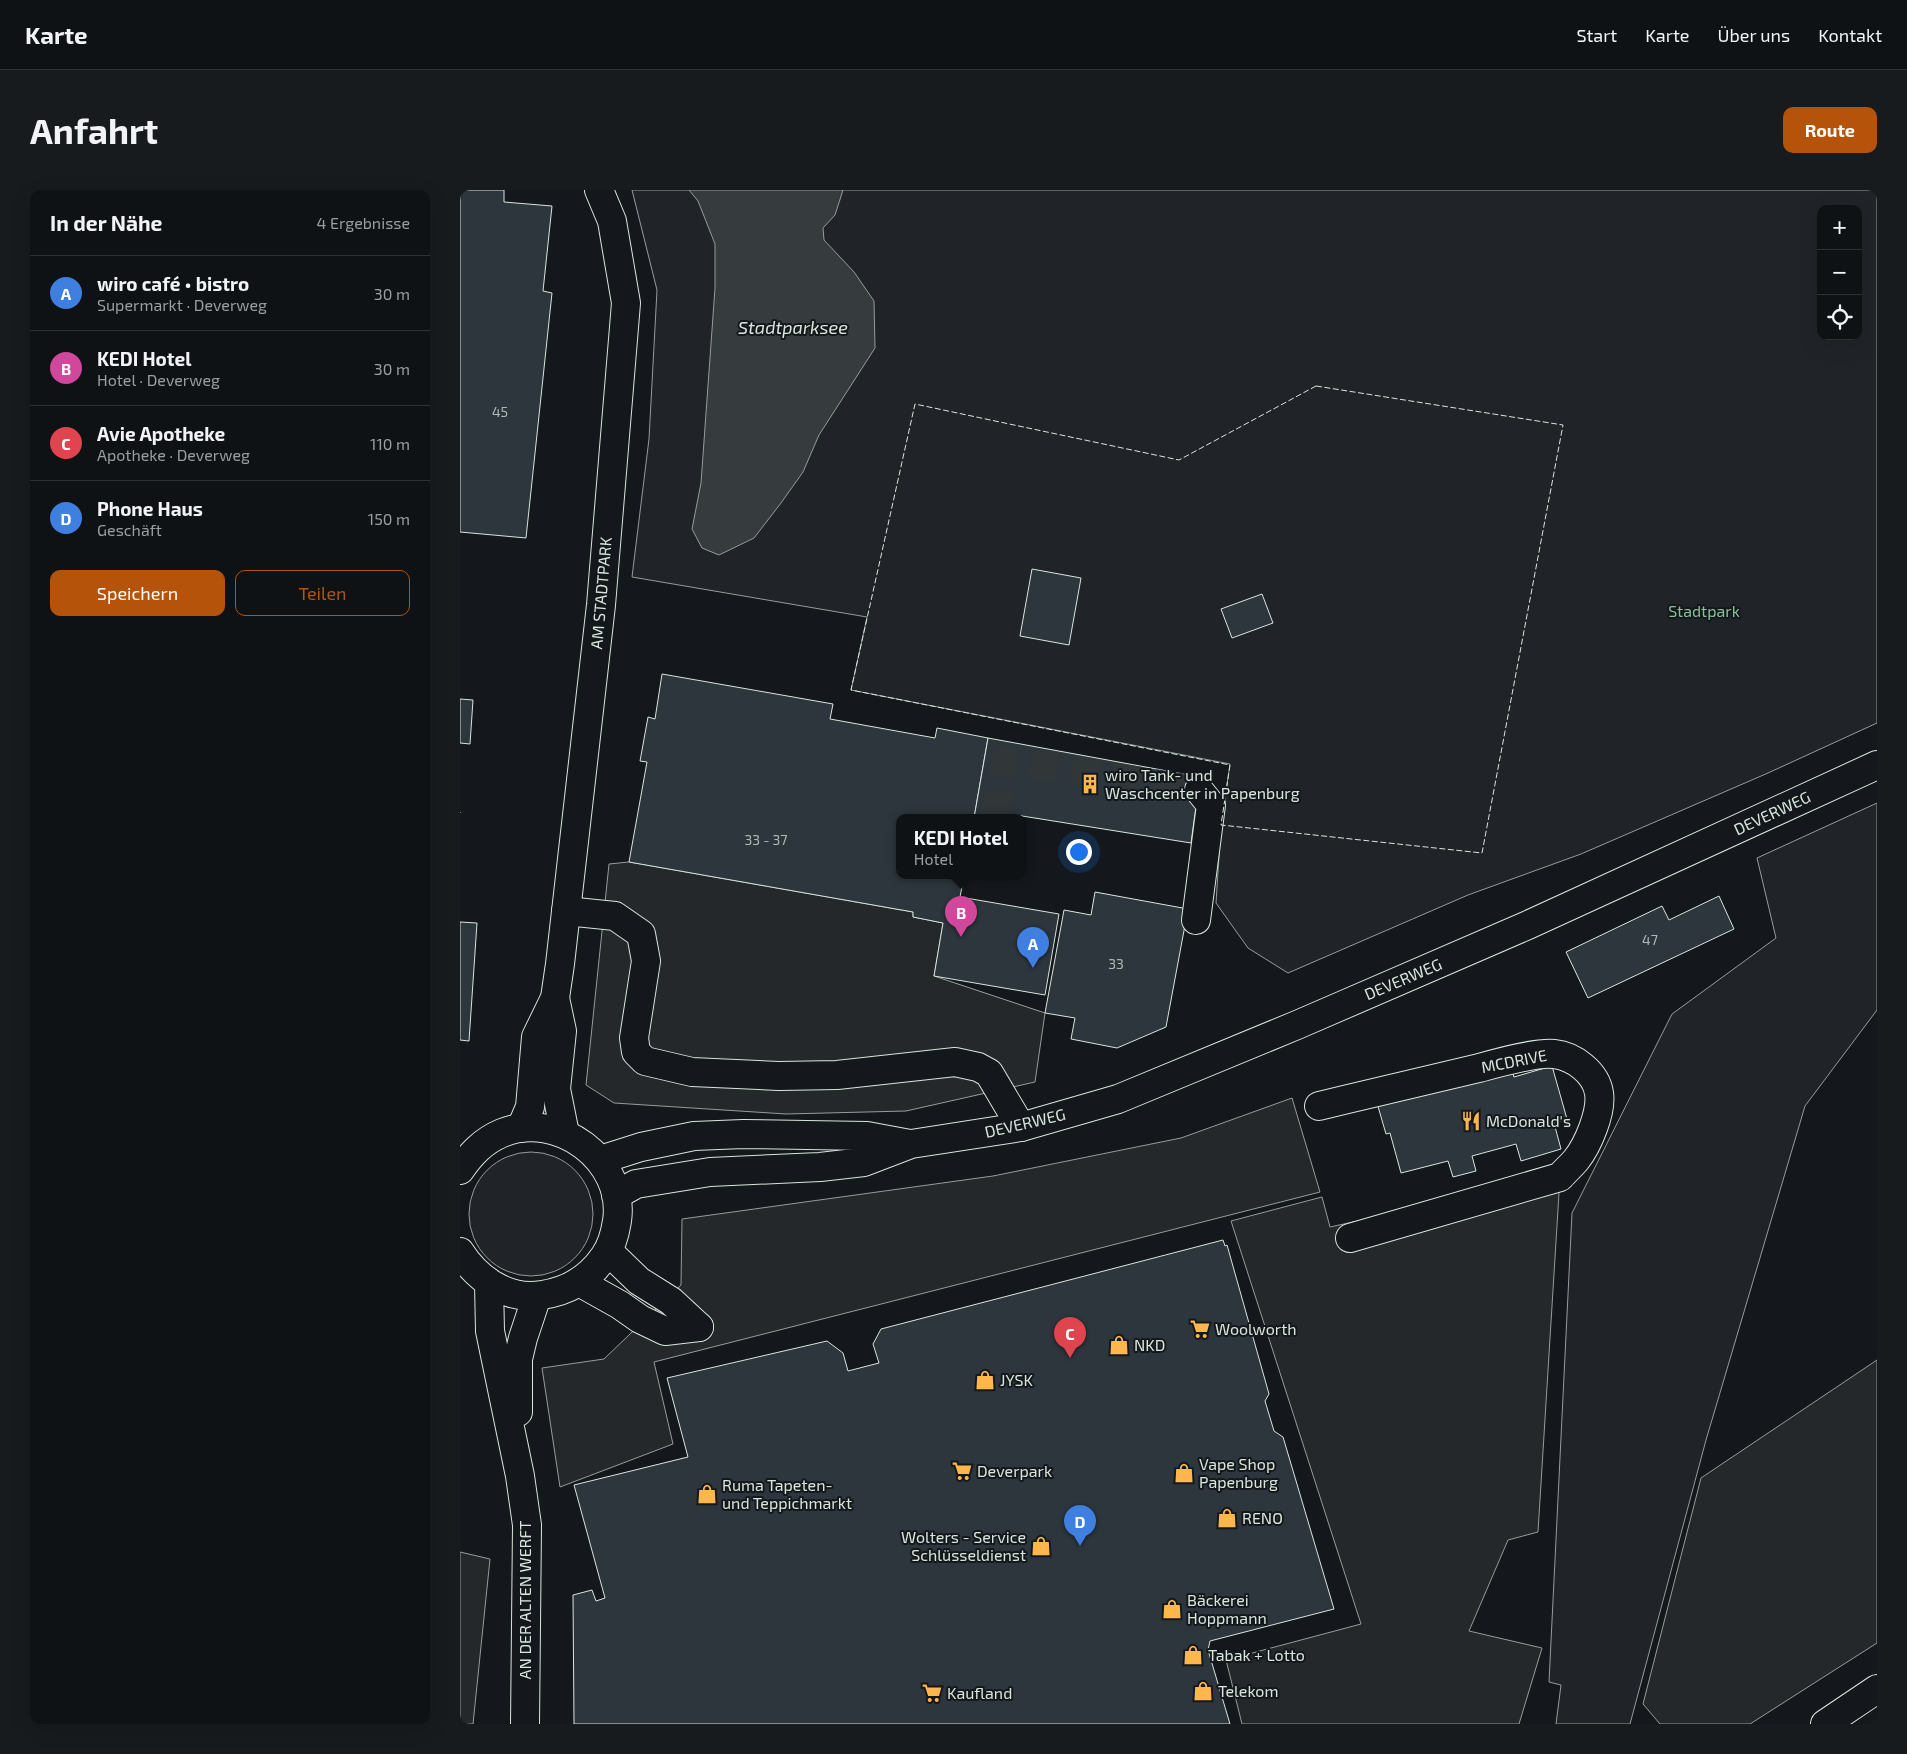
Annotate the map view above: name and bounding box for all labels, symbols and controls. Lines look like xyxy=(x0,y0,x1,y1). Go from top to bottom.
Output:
text: Karte xyxy=(25,20,88,49)
text: Start xyxy=(1576,24,1617,46)
text: Karte xyxy=(1645,24,1690,46)
text: Über uns xyxy=(1718,24,1790,46)
text: Kontakt xyxy=(1818,24,1882,46)
button: Route xyxy=(1783,107,1877,153)
text: Anfahrt xyxy=(30,109,158,151)
map controls xyxy=(1817,205,1862,340)
button: + xyxy=(1817,205,1862,250)
text: In der Nähe xyxy=(50,210,162,235)
text: 4 Ergebnisse xyxy=(317,213,410,232)
button: − xyxy=(1817,250,1862,295)
text: wiro café • bistro xyxy=(97,272,249,295)
text: A xyxy=(61,284,71,303)
text: 30 m xyxy=(374,284,410,303)
text: Supermarkt · Deverweg xyxy=(97,295,267,314)
button: locate xyxy=(1817,295,1862,340)
water label: Stadtparksee xyxy=(738,316,848,338)
text: KEDI Hotel xyxy=(97,347,192,370)
text: B xyxy=(61,359,71,378)
text: 30 m xyxy=(374,359,410,378)
text: Hotel · Deverweg xyxy=(97,370,220,389)
house number: 45 xyxy=(492,403,508,420)
text: Avie Apotheke xyxy=(97,422,225,445)
text: C xyxy=(61,434,71,453)
text: 110 m xyxy=(370,434,410,453)
text: Apotheke · Deverweg xyxy=(97,445,250,464)
text: Phone Haus xyxy=(97,497,203,520)
text: D xyxy=(61,509,71,528)
text: 150 m xyxy=(368,509,410,528)
text: Geschäft xyxy=(97,520,162,539)
street label: AM STADTPARK xyxy=(586,535,615,650)
button: Speichern xyxy=(50,570,225,616)
button: Teilen xyxy=(235,570,410,616)
park label: Stadtpark xyxy=(1668,601,1740,620)
place label: wiro Tank- und Waschcenter in Papenburg xyxy=(1105,765,1300,802)
building icon: wiro Tank- und Waschcenter in Papenburg xyxy=(1079,773,1101,795)
street label: DEVERWEG xyxy=(1730,787,1813,839)
popup xyxy=(896,814,1026,879)
text: KEDI Hotel xyxy=(914,826,1008,849)
house number: 33 - 37 xyxy=(744,831,788,848)
your location xyxy=(1066,839,1092,865)
text: Hotel xyxy=(914,849,953,868)
pin: B xyxy=(945,896,977,937)
pin: A xyxy=(1017,927,1049,968)
house number: 47 xyxy=(1642,931,1658,948)
street label: DEVERWEG xyxy=(1361,954,1444,1003)
house number: 33 xyxy=(1108,955,1124,972)
street label: MCDRIVE xyxy=(1479,1045,1548,1076)
street label: DEVERWEG xyxy=(983,1104,1067,1141)
restaurant icon: McDonald's xyxy=(1460,1110,1482,1132)
place label: McDonald's xyxy=(1486,1111,1571,1130)
pin: C xyxy=(1054,1317,1086,1358)
supermarket icon: Woolworth xyxy=(1189,1318,1211,1340)
place label: Woolworth xyxy=(1215,1319,1297,1338)
shop icon: NKD xyxy=(1108,1334,1130,1356)
place label: NKD xyxy=(1134,1335,1165,1354)
shop icon: JYSK xyxy=(974,1369,996,1391)
place label: JYSK xyxy=(1000,1370,1033,1389)
place label: Vape Shop Papenburg xyxy=(1199,1454,1278,1491)
supermarket icon: Deverpark xyxy=(951,1460,973,1482)
place label: Deverpark xyxy=(977,1461,1052,1480)
shop icon: Vape Shop Papenburg xyxy=(1173,1462,1195,1484)
place label: Ruma Tapeten- und Teppichmarkt xyxy=(722,1475,852,1512)
shop icon: Ruma Tapeten- und Teppichmarkt xyxy=(696,1483,718,1505)
pin: D xyxy=(1064,1505,1096,1546)
shop icon: RENO xyxy=(1216,1507,1238,1529)
place label: RENO xyxy=(1242,1508,1283,1527)
street label: AN DER ALTEN WERFT xyxy=(515,1521,534,1679)
place label: Wolters - Service Schlüsseldienst xyxy=(901,1527,1026,1564)
shop icon: Wolters - Service Schlüsseldienst xyxy=(1030,1535,1052,1557)
place label: Bäckerei Hoppmann xyxy=(1187,1590,1267,1627)
shop icon: Bäckerei Hoppmann xyxy=(1161,1598,1183,1620)
shop icon: Tabak + Lotto xyxy=(1182,1644,1204,1666)
place label: Tabak + Lotto xyxy=(1208,1645,1305,1664)
shop icon: Telekom xyxy=(1192,1680,1214,1702)
place label: Telekom xyxy=(1218,1681,1278,1700)
supermarket icon: Kaufland xyxy=(921,1682,943,1704)
place label: Kaufland xyxy=(947,1683,1012,1702)

